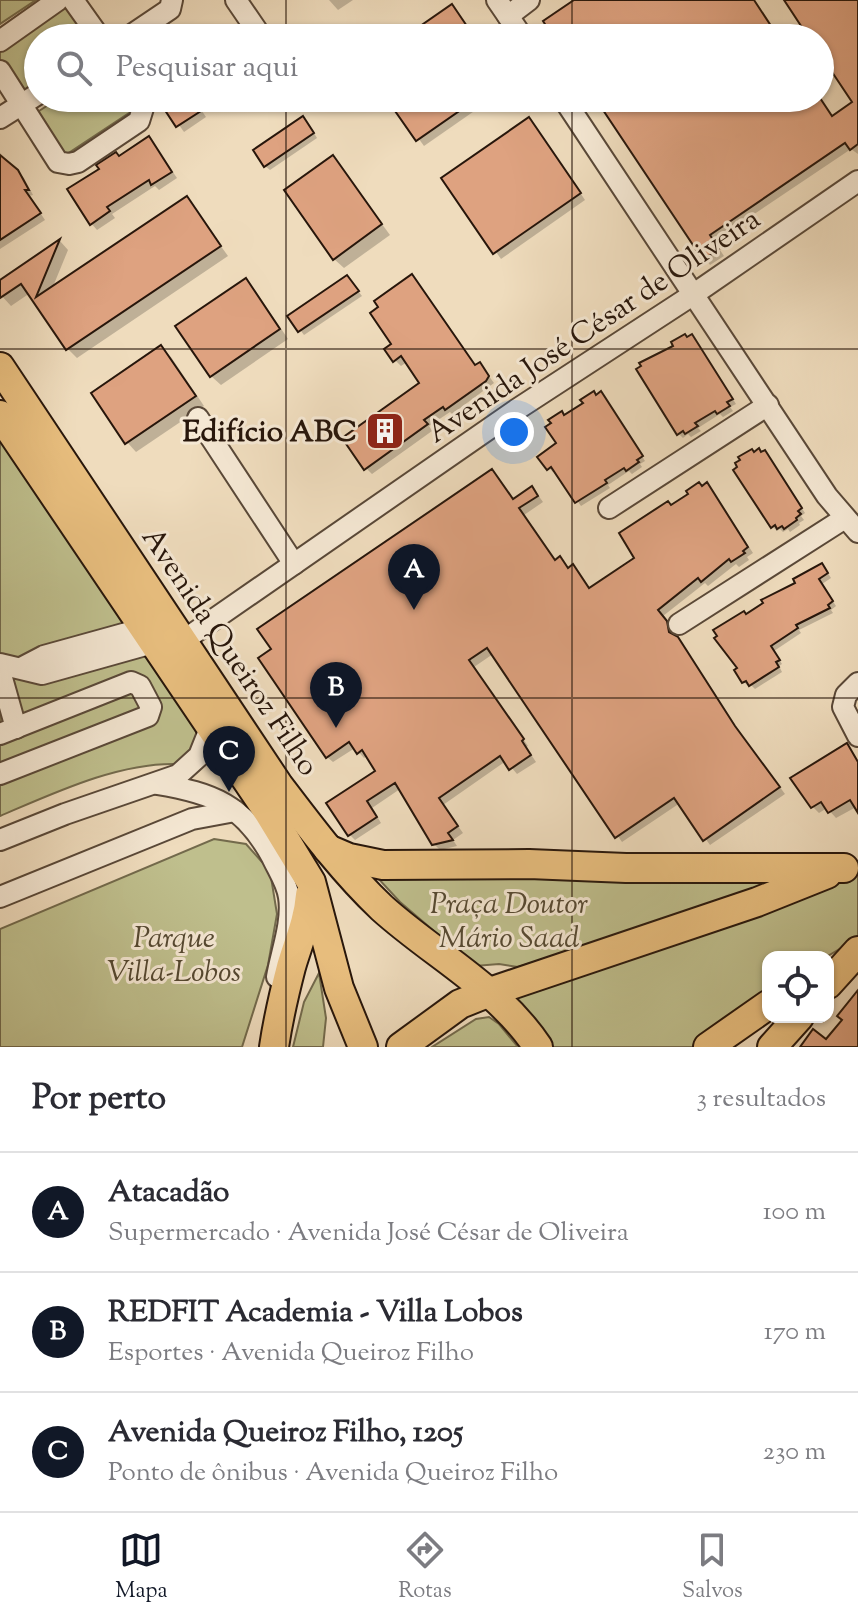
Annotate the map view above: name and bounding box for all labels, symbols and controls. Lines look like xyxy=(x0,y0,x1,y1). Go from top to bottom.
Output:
search box xyxy=(24,24,834,112)
icon: search xyxy=(52,46,96,90)
text: Pesquisar aqui xyxy=(116,47,298,90)
street label: Avenida José César de Oliveira xyxy=(419,199,770,455)
building icon: Edifício ABC xyxy=(364,410,406,452)
place label: Edifício ABC xyxy=(182,412,357,455)
your location xyxy=(494,412,534,452)
street label: Avenida Queiroz Filho xyxy=(130,519,328,785)
pin: A xyxy=(388,544,440,610)
pin: B xyxy=(310,662,362,728)
pin: C xyxy=(203,726,255,792)
park label: Praça Doutor Mário Saad xyxy=(430,884,588,961)
park label: Parque Villa-Lobos xyxy=(107,918,241,995)
map controls xyxy=(762,951,834,1023)
button: locate xyxy=(762,951,834,1023)
text: Por perto xyxy=(32,1075,166,1124)
text: 3 resultados xyxy=(697,1081,826,1118)
text: Atacadão xyxy=(108,1172,229,1215)
text: A xyxy=(47,1194,69,1231)
text: 100 m xyxy=(763,1194,826,1231)
text: Supermercado · Avenida José César de Oliveira xyxy=(108,1215,629,1252)
text: REDFIT Academia - Villa Lobos xyxy=(108,1292,523,1335)
text: B xyxy=(50,1314,66,1351)
text: 170 m xyxy=(764,1314,826,1351)
text: Esportes · Avenida Queiroz Filho xyxy=(108,1335,474,1372)
text: Avenida Queiroz Filho, 1205 xyxy=(108,1412,463,1455)
text: C xyxy=(48,1434,68,1471)
text: 230 m xyxy=(763,1434,826,1471)
text: Ponto de ônibus · Avenida Queiroz Filho xyxy=(108,1455,558,1492)
tab: Mapa xyxy=(115,1528,168,1608)
tab: Rotas xyxy=(398,1528,452,1608)
tab: Salvos xyxy=(682,1528,743,1608)

